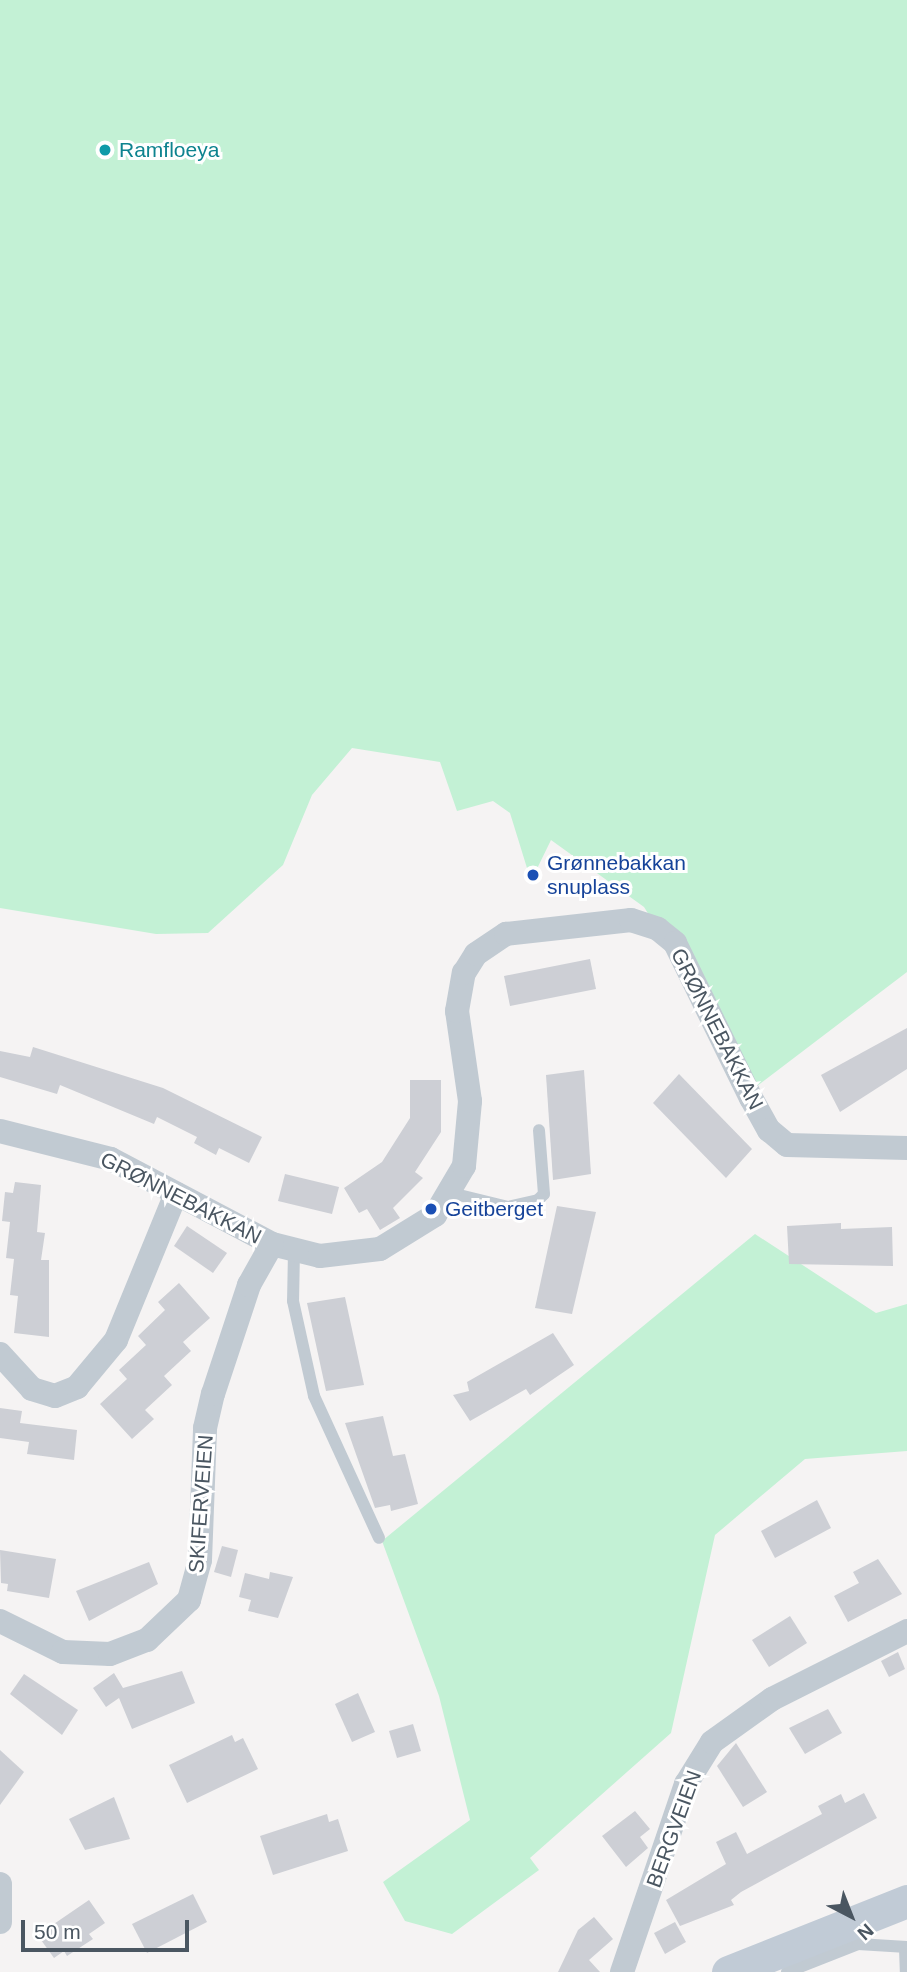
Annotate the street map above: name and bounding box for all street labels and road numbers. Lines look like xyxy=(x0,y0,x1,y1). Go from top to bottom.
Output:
street label: GRØNNEBAKKAN xyxy=(666,944,768,1114)
street label: GRØNNEBAKKAN xyxy=(96,1147,266,1249)
street label: SKIFERVEIEN xyxy=(184,1434,218,1574)
street label: BERGVEIEN xyxy=(641,1767,707,1891)

